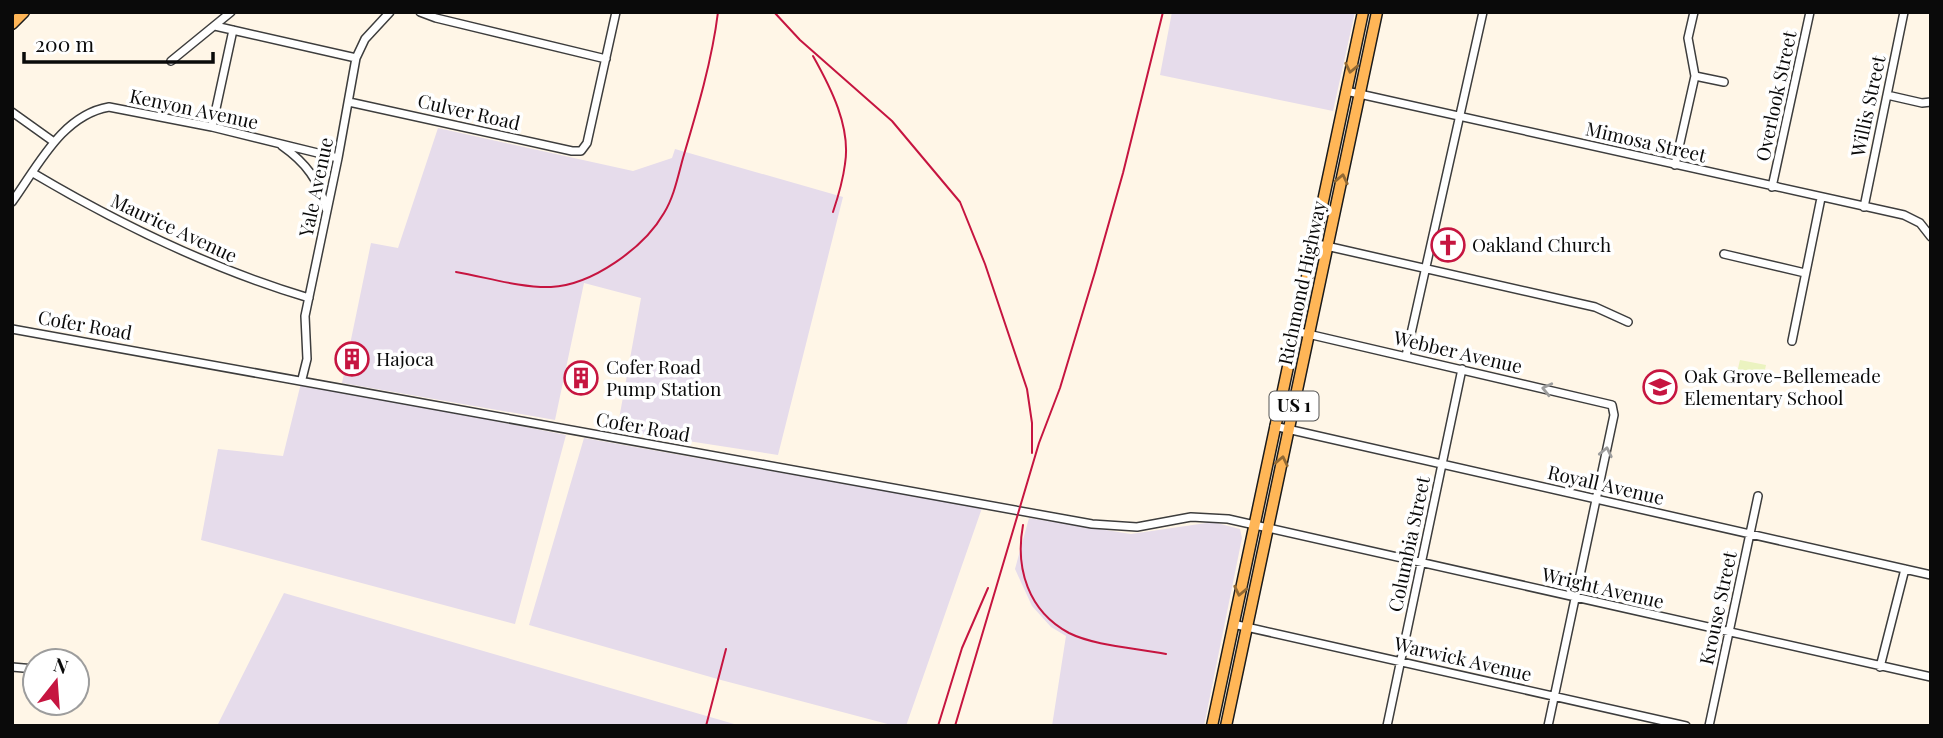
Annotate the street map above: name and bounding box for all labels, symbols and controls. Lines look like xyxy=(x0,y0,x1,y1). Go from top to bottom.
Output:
scale bar xyxy=(24,21,214,65)
street label: Overlook Street xyxy=(1749,28,1802,163)
text: 200 m xyxy=(35,29,94,57)
street label: Willis Street xyxy=(1843,52,1890,160)
one-way arrow xyxy=(1344,62,1359,74)
street label: Kenyon Avenue xyxy=(127,82,261,134)
street label: Culver Road xyxy=(415,87,523,135)
street label: Mimosa Street xyxy=(1583,115,1709,168)
street label: Yale Avenue xyxy=(292,135,338,240)
one-way arrow xyxy=(1333,173,1348,185)
street label: Maurice Avenue xyxy=(107,186,242,268)
street label: Richmond Highway xyxy=(1271,198,1331,367)
church icon: Oakland Church xyxy=(1429,226,1467,264)
place label: Oakland Church xyxy=(1472,231,1611,257)
street label: Cofer Road xyxy=(36,303,134,345)
street label: Webber Avenue xyxy=(1390,323,1525,378)
building icon: Hajoca xyxy=(333,340,371,378)
place label: Hajoca xyxy=(376,345,434,371)
place label: Cofer Road Pump Station xyxy=(606,353,722,401)
building icon: Cofer Road Pump Station xyxy=(562,359,600,397)
place label: Oak Grove-Bellemeade Elementary School xyxy=(1684,362,1881,410)
school or university icon: Oak Grove-Bellemeade Elementary School xyxy=(1641,368,1679,406)
one-way arrow xyxy=(1541,382,1553,397)
road number: US 1 xyxy=(1270,392,1318,420)
street label: Cofer Road xyxy=(594,405,692,447)
one-way arrow xyxy=(1597,446,1612,458)
one-way arrow xyxy=(1274,455,1288,467)
street label: Royall Avenue xyxy=(1545,458,1667,510)
street label: Columbia Street xyxy=(1381,473,1435,614)
street label: Krouse Street xyxy=(1692,548,1742,667)
street label: Wright Avenue xyxy=(1539,560,1667,614)
one-way arrow xyxy=(1234,585,1249,597)
street label: Warwick Avenue xyxy=(1391,629,1535,687)
north arrow xyxy=(21,647,91,717)
text: N xyxy=(51,650,72,679)

